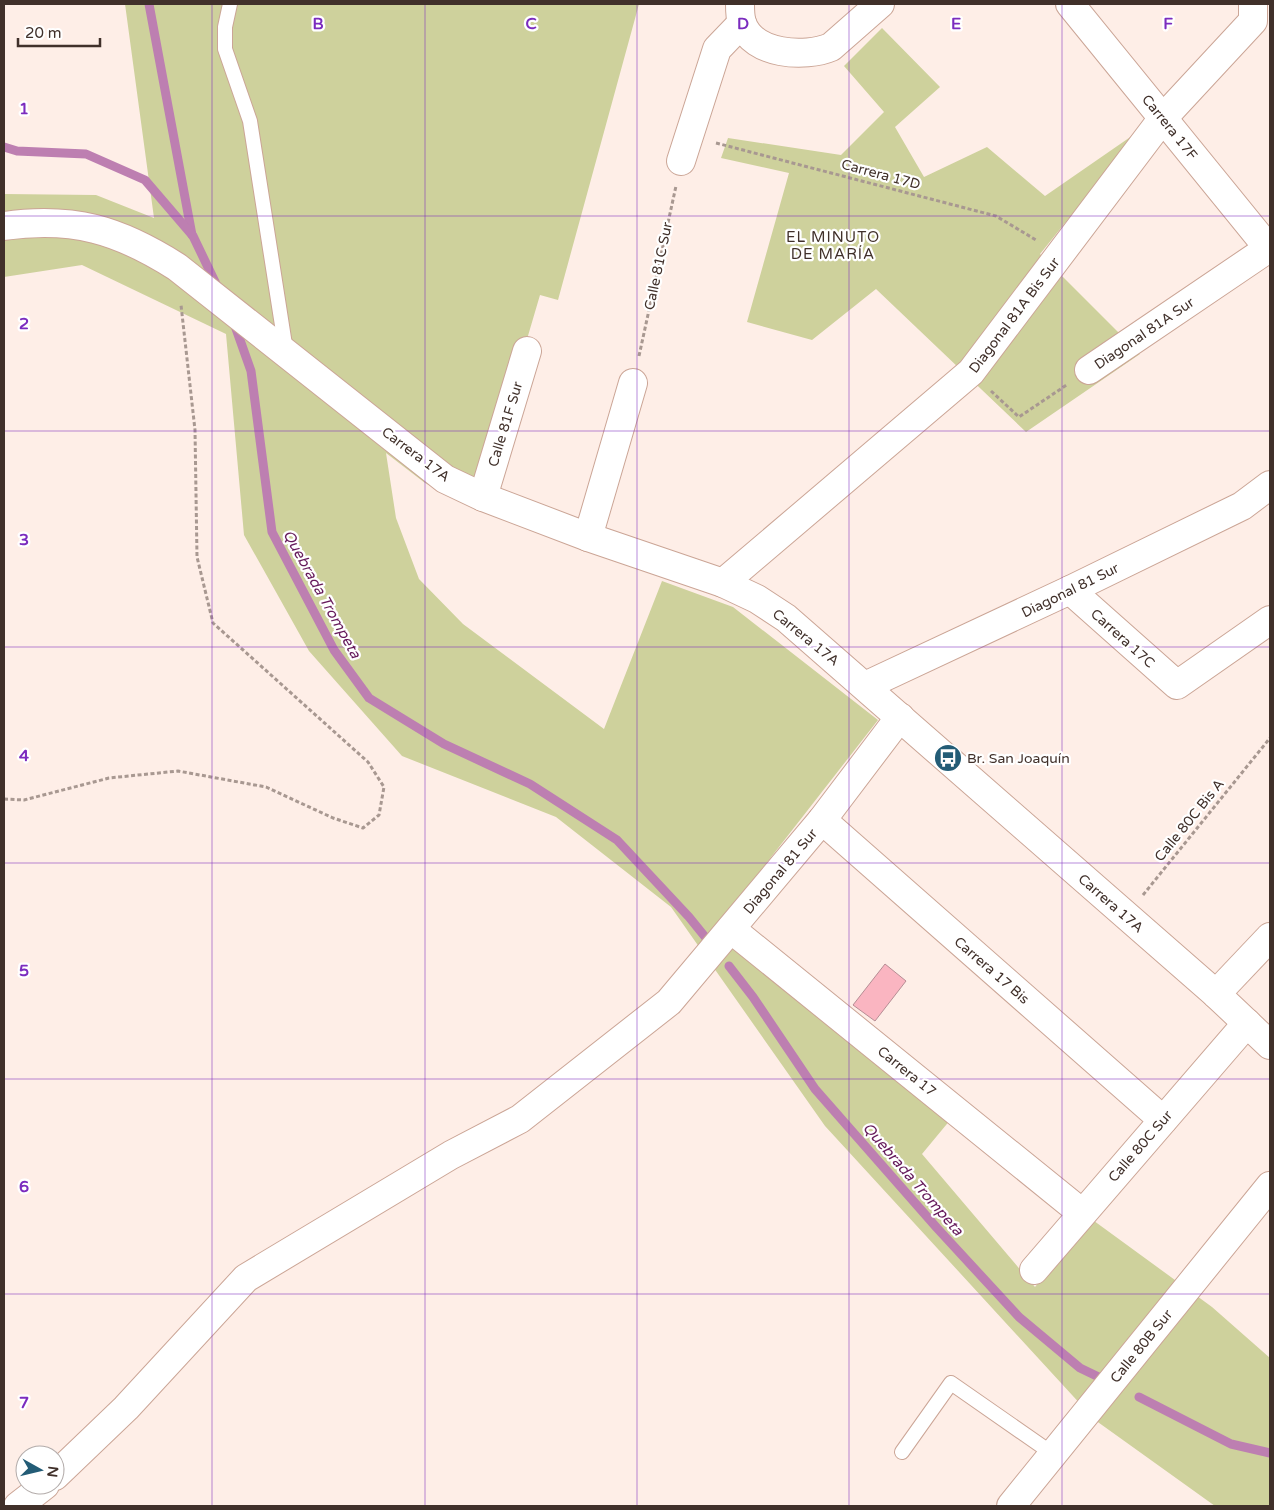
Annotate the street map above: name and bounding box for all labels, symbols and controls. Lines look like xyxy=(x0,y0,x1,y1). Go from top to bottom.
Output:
text: B xyxy=(312,14,324,34)
text: C xyxy=(525,14,537,34)
text: D xyxy=(737,14,749,34)
text: E xyxy=(951,14,961,34)
text: F xyxy=(1163,14,1173,34)
scale bar xyxy=(18,15,100,47)
text: 20 m xyxy=(25,24,62,42)
street label: Carrera 17F xyxy=(1138,91,1201,164)
text: 1 xyxy=(19,99,29,119)
street label: Carrera 17D xyxy=(840,156,922,193)
street label: Calle 81C Sur xyxy=(641,220,676,312)
district label: EL MINUTO DE MARÍA xyxy=(786,228,880,263)
street label: Diagonal 81A Bis Sur xyxy=(965,254,1064,376)
street label: Diagonal 81A Sur xyxy=(1091,293,1198,373)
text: 2 xyxy=(19,314,29,334)
street label: Calle 81F Sur xyxy=(484,379,527,469)
street label: Carrera 17A xyxy=(378,423,453,486)
water label: Quebrada Trompeta xyxy=(279,527,365,662)
text: 3 xyxy=(19,530,29,550)
street label: Diagonal 81 Sur xyxy=(1019,559,1122,621)
street label: Carrera 17A xyxy=(769,605,842,669)
street label: Carrera 17C xyxy=(1087,605,1158,672)
bus stop icon: Br. San Joaquín xyxy=(933,743,963,773)
text: 4 xyxy=(19,746,29,766)
place label: Br. San Joaquín xyxy=(967,750,1070,767)
street label: Calle 80C Bis A xyxy=(1151,776,1228,865)
street label: Diagonal 81 Sur xyxy=(740,825,821,917)
street label: Carrera 17A xyxy=(1075,870,1147,936)
street label: Carrera 17 Bis xyxy=(951,933,1033,1008)
text: 5 xyxy=(19,961,29,981)
street label: Carrera 17 xyxy=(874,1043,939,1100)
street label: Calle 80C Sur xyxy=(1105,1107,1177,1186)
water label: Quebrada Trompeta xyxy=(859,1119,967,1240)
text: 6 xyxy=(19,1177,29,1197)
street label: Calle 80B Sur xyxy=(1107,1306,1177,1386)
text: 7 xyxy=(19,1393,29,1413)
north arrow xyxy=(15,1445,65,1495)
text: N xyxy=(43,1465,62,1478)

